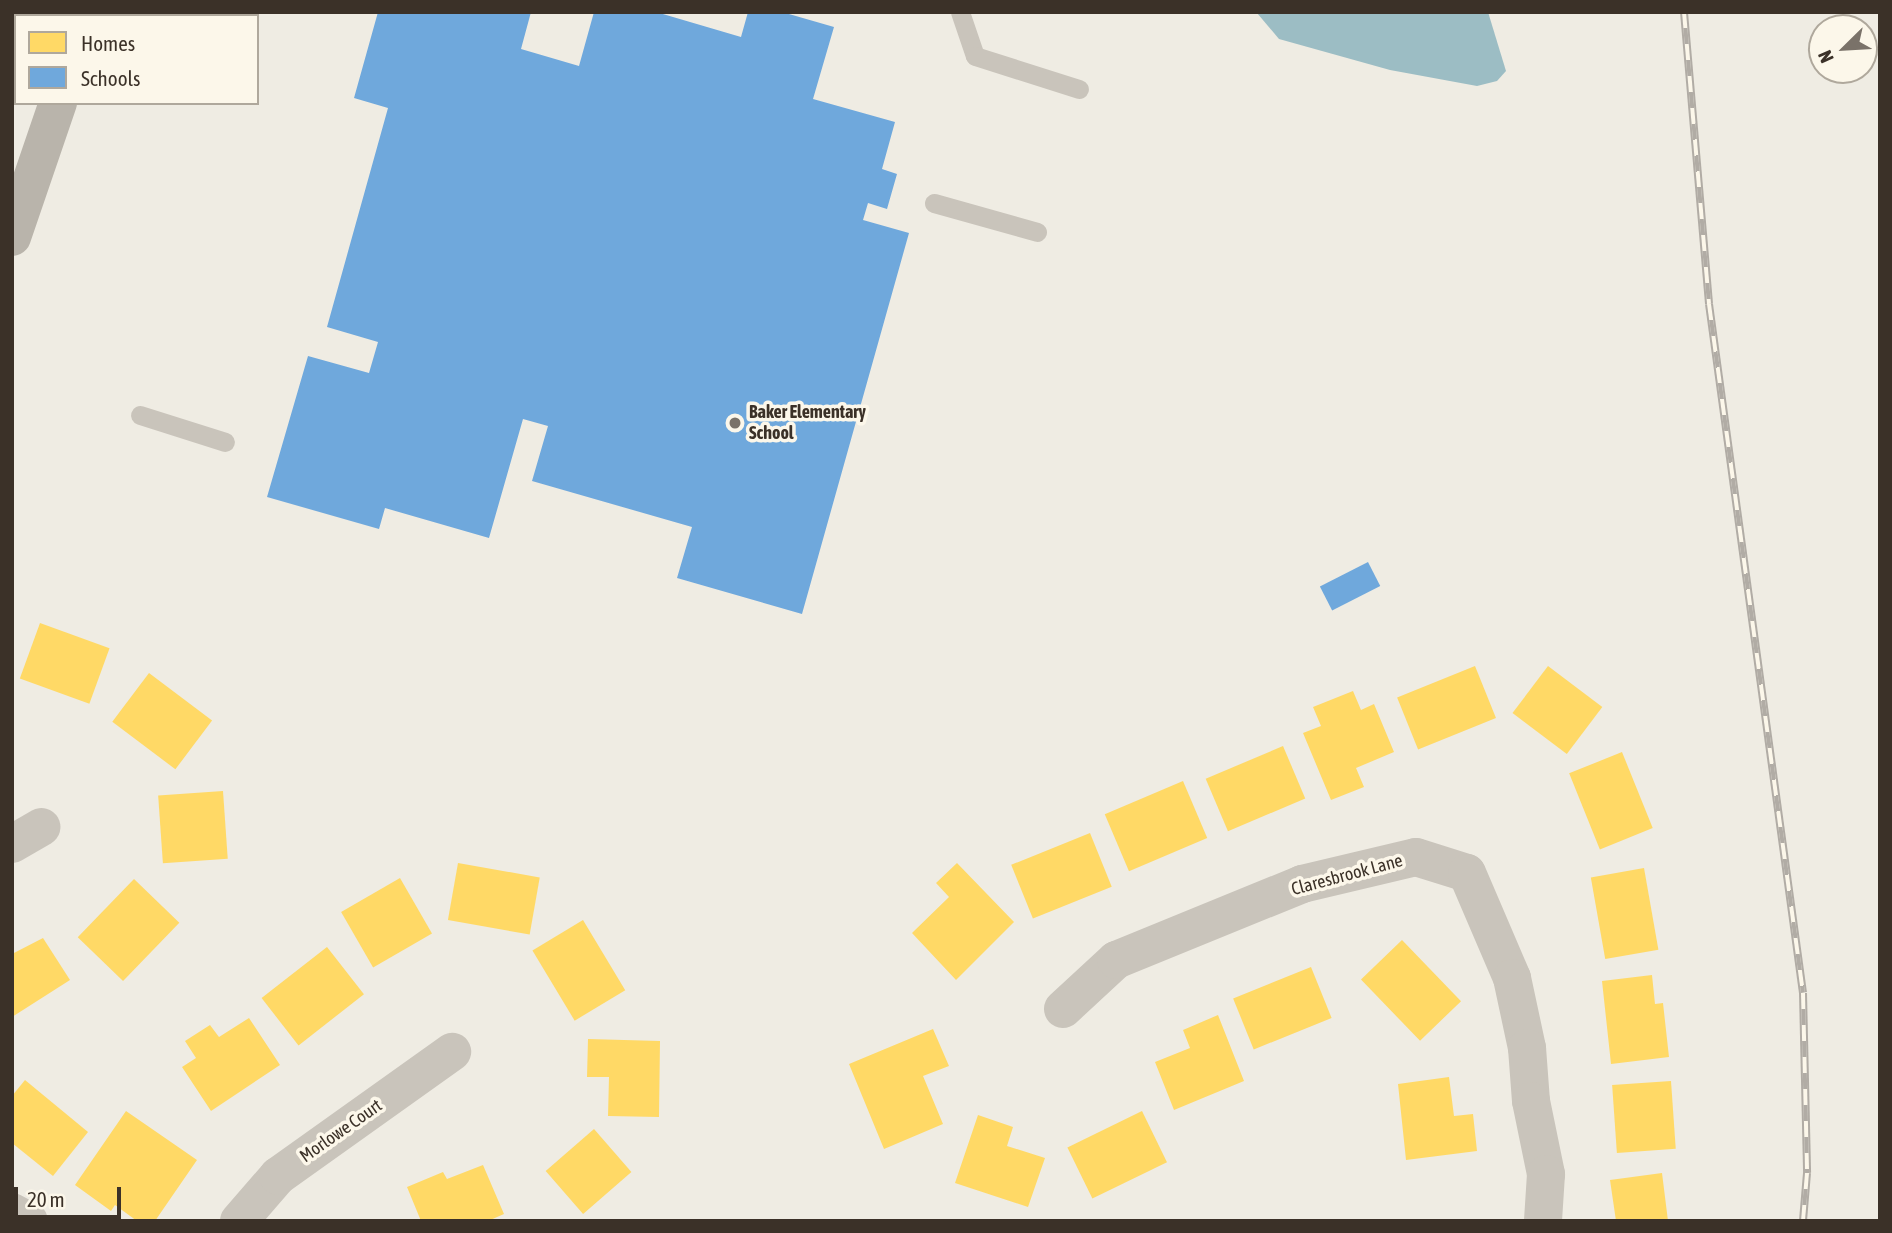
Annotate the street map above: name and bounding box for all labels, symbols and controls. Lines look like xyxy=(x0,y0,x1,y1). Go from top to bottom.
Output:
legend xyxy=(14,14,259,105)
north arrow xyxy=(1808,14,1878,84)
text: Homes xyxy=(81,31,135,55)
text: N xyxy=(1813,47,1838,66)
text: Schools xyxy=(81,66,141,90)
place label: Baker Elementary School xyxy=(749,402,866,444)
marker: Baker Elementary School xyxy=(727,415,743,431)
street label: Claresbrook Lane xyxy=(1289,850,1405,900)
street label: Morlowe Court xyxy=(296,1095,386,1167)
scale bar xyxy=(18,1174,124,1218)
text: 20 m xyxy=(27,1187,65,1211)

